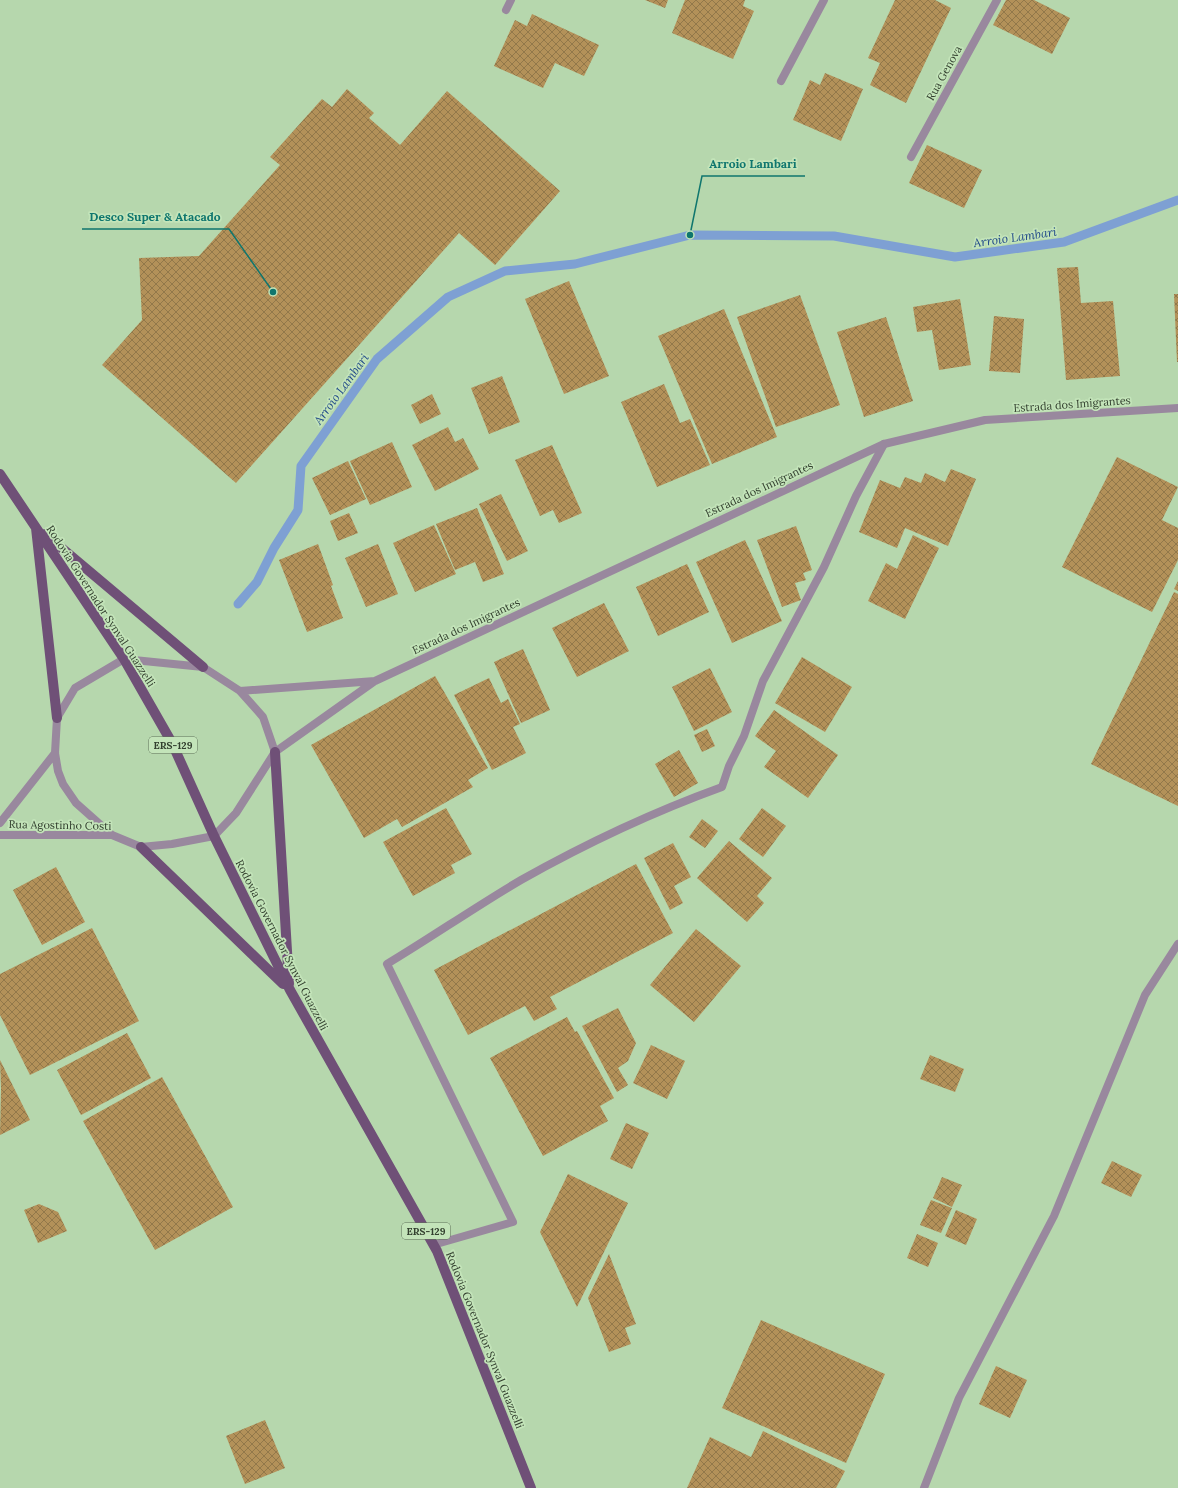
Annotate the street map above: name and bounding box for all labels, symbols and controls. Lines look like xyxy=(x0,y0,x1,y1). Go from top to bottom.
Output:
street label: Rua Genova xyxy=(923,43,965,103)
callout: Arroio Lambari xyxy=(702,152,805,176)
text: Arroio Lambari xyxy=(709,156,797,171)
callout: Desco Super & Atacado xyxy=(82,205,229,229)
text: Desco Super & Atacado xyxy=(89,209,221,224)
water label: Arroio Lambari xyxy=(971,224,1058,250)
water label: Arroio Lambari xyxy=(310,351,372,428)
street label: Estrada dos Imigrantes xyxy=(1013,393,1131,415)
street label: Estrada dos Imigrantes xyxy=(703,458,815,520)
street label: Rodovia Governador Synval Guazzelli xyxy=(43,523,159,689)
street label: Estrada dos Imigrantes xyxy=(410,595,522,657)
road number: ERS-129 xyxy=(149,737,197,753)
street label: Rua Agostinho Costi xyxy=(8,817,112,833)
street label: Rodovia Governador Synval Guazzelli xyxy=(233,857,331,1033)
road number: ERS-129 xyxy=(402,1223,450,1239)
street label: Rodovia Governador Synval Guazzelli xyxy=(443,1249,527,1431)

